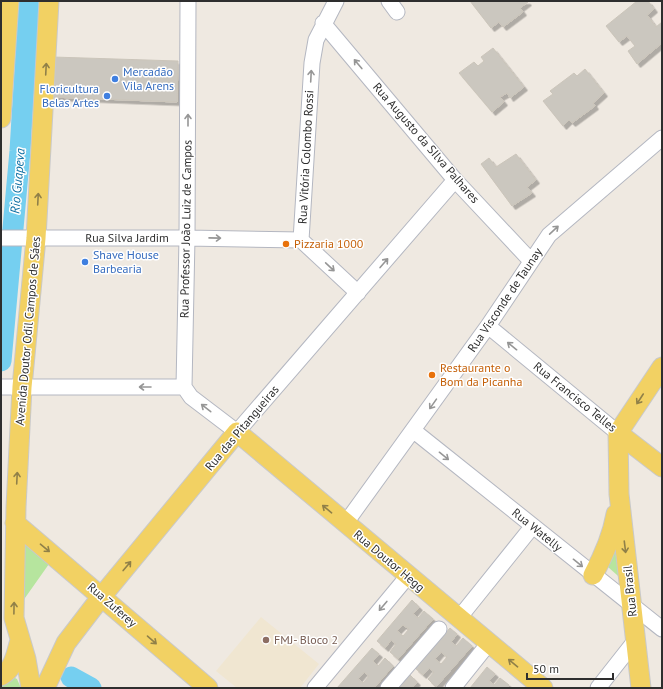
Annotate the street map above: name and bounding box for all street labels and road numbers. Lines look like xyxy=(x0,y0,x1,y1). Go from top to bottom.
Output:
street label: Rua Augusto da SIlva Palhares xyxy=(370,79,483,206)
street label: Rua Vitória Colombo Rossi xyxy=(295,90,317,224)
street label: Rua Professor João Luiz de Campos xyxy=(176,140,195,318)
street label: Rua Silva Jardim xyxy=(85,230,169,245)
street label: Avenida Doutor Odil Campos de Sáes xyxy=(12,236,43,426)
street label: Rua Visconde de Taunay xyxy=(464,244,545,355)
street label: Rua Francisco Telles xyxy=(531,358,620,435)
street label: Rua das Pitangueiras xyxy=(201,382,282,474)
street label: Rua Watelly xyxy=(509,505,566,555)
street label: Rua Doutor Hegg xyxy=(351,527,428,595)
street label: Rua Brasil xyxy=(619,564,640,617)
street label: Rua Zuferey xyxy=(85,579,140,630)

